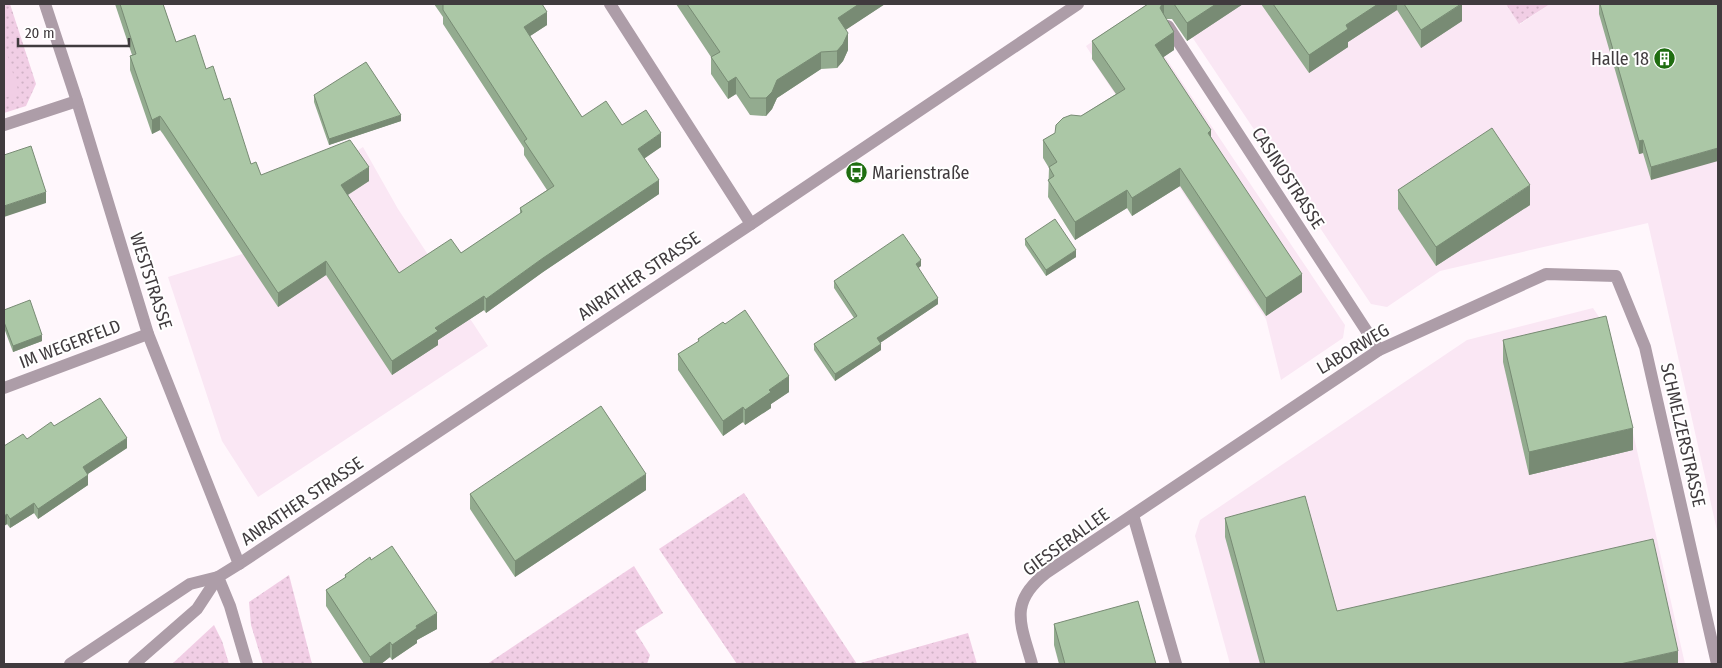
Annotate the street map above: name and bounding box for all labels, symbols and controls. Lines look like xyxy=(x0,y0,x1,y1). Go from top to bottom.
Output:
scale bar xyxy=(18,15,129,47)
text: 20 m xyxy=(25,24,55,42)
building icon: Halle 18 xyxy=(1653,47,1677,71)
place label: Halle 18 xyxy=(1591,48,1649,70)
street label: CASINOSTRASSE xyxy=(1247,123,1329,233)
bus stop icon: Marienstraße xyxy=(844,161,868,185)
place label: Marienstraße xyxy=(872,162,970,184)
street label: ANRATHER STRASSE xyxy=(574,227,704,325)
street label: WESTSTRASSE xyxy=(125,230,177,332)
street label: IM WEGERFELD xyxy=(16,315,124,373)
street label: LABORWEG xyxy=(1313,319,1393,379)
street label: SCHMELZERSTRASSE xyxy=(1656,361,1710,509)
street label: ANRATHER STRASSE xyxy=(237,452,367,550)
street label: GIESSERALLEE xyxy=(1018,503,1114,581)

